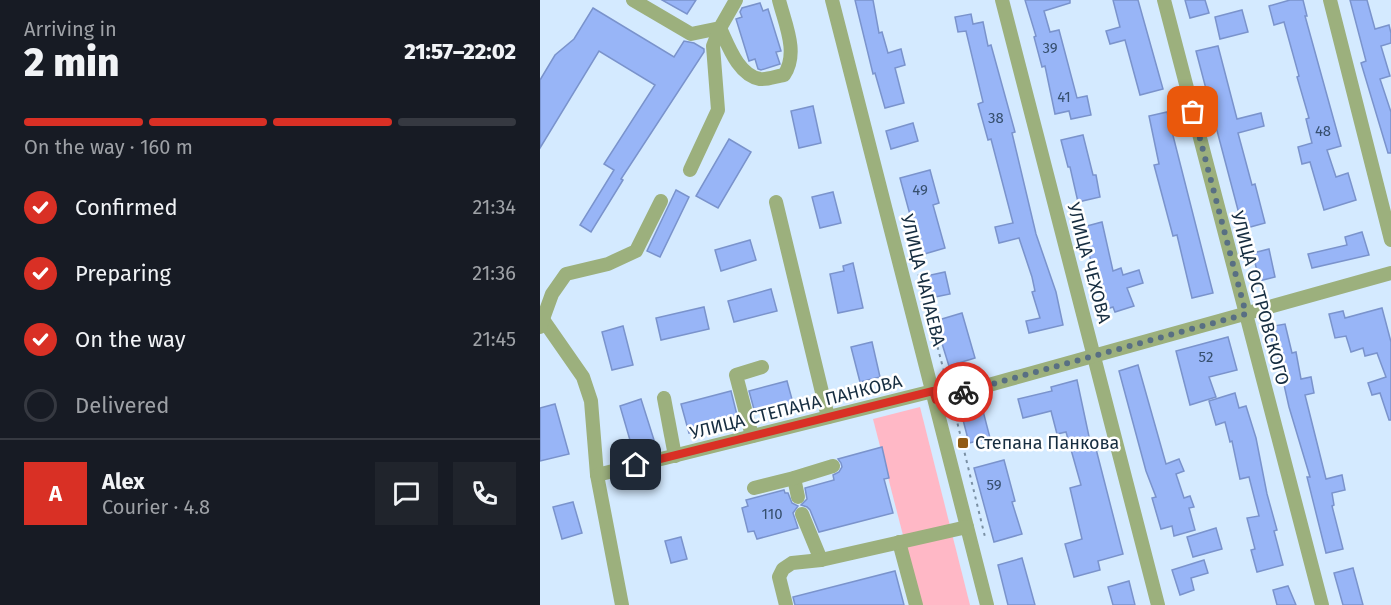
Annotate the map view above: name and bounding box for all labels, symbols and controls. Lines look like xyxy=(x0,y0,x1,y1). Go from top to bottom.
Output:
text: Arriving in xyxy=(24,17,117,41)
text: 21:57–22:02 xyxy=(404,38,516,65)
house number: 39 xyxy=(1042,39,1058,57)
text: 2 min xyxy=(24,40,120,86)
pin xyxy=(1167,86,1218,137)
house number: 41 xyxy=(1057,88,1071,106)
icon: bag xyxy=(1176,95,1209,128)
house number: 38 xyxy=(988,109,1004,127)
house number: 48 xyxy=(1315,122,1331,140)
text: On the way · 160 m xyxy=(24,135,193,159)
house number: 49 xyxy=(912,181,928,199)
icon: check xyxy=(24,191,57,224)
text: Confirmed xyxy=(75,194,178,221)
text: 21:34 xyxy=(472,195,516,219)
street label: УЛИЦА ЧЕХОВА xyxy=(1062,200,1116,327)
street label: УЛИЦА ОСТРОВСКОГО xyxy=(1226,208,1294,388)
street label: УЛИЦА ЧАПАЕВА xyxy=(896,212,950,349)
icon: check xyxy=(24,257,57,290)
text: Preparing xyxy=(75,260,171,287)
text: 21:36 xyxy=(472,261,516,285)
icon: check xyxy=(24,323,57,356)
text: On the way xyxy=(75,326,186,353)
text: 21:45 xyxy=(473,327,516,351)
house number: 52 xyxy=(1199,348,1213,366)
courier xyxy=(933,362,993,422)
street label: УЛИЦА СТЕПАНА ПАНКОВА xyxy=(688,370,905,444)
icon: bike xyxy=(947,376,980,409)
text: Delivered xyxy=(75,392,170,419)
place label: Степана Панкова xyxy=(975,432,1119,454)
marker: Степана Панкова xyxy=(956,436,970,450)
pin xyxy=(610,439,661,490)
icon: home xyxy=(619,448,652,481)
button: chat xyxy=(375,462,438,525)
button: phone xyxy=(453,462,516,525)
text: Alex xyxy=(102,468,145,495)
house number: 59 xyxy=(986,476,1002,494)
text: A xyxy=(49,480,62,507)
text: Courier · 4.8 xyxy=(102,495,210,519)
house number: 110 xyxy=(761,505,783,523)

